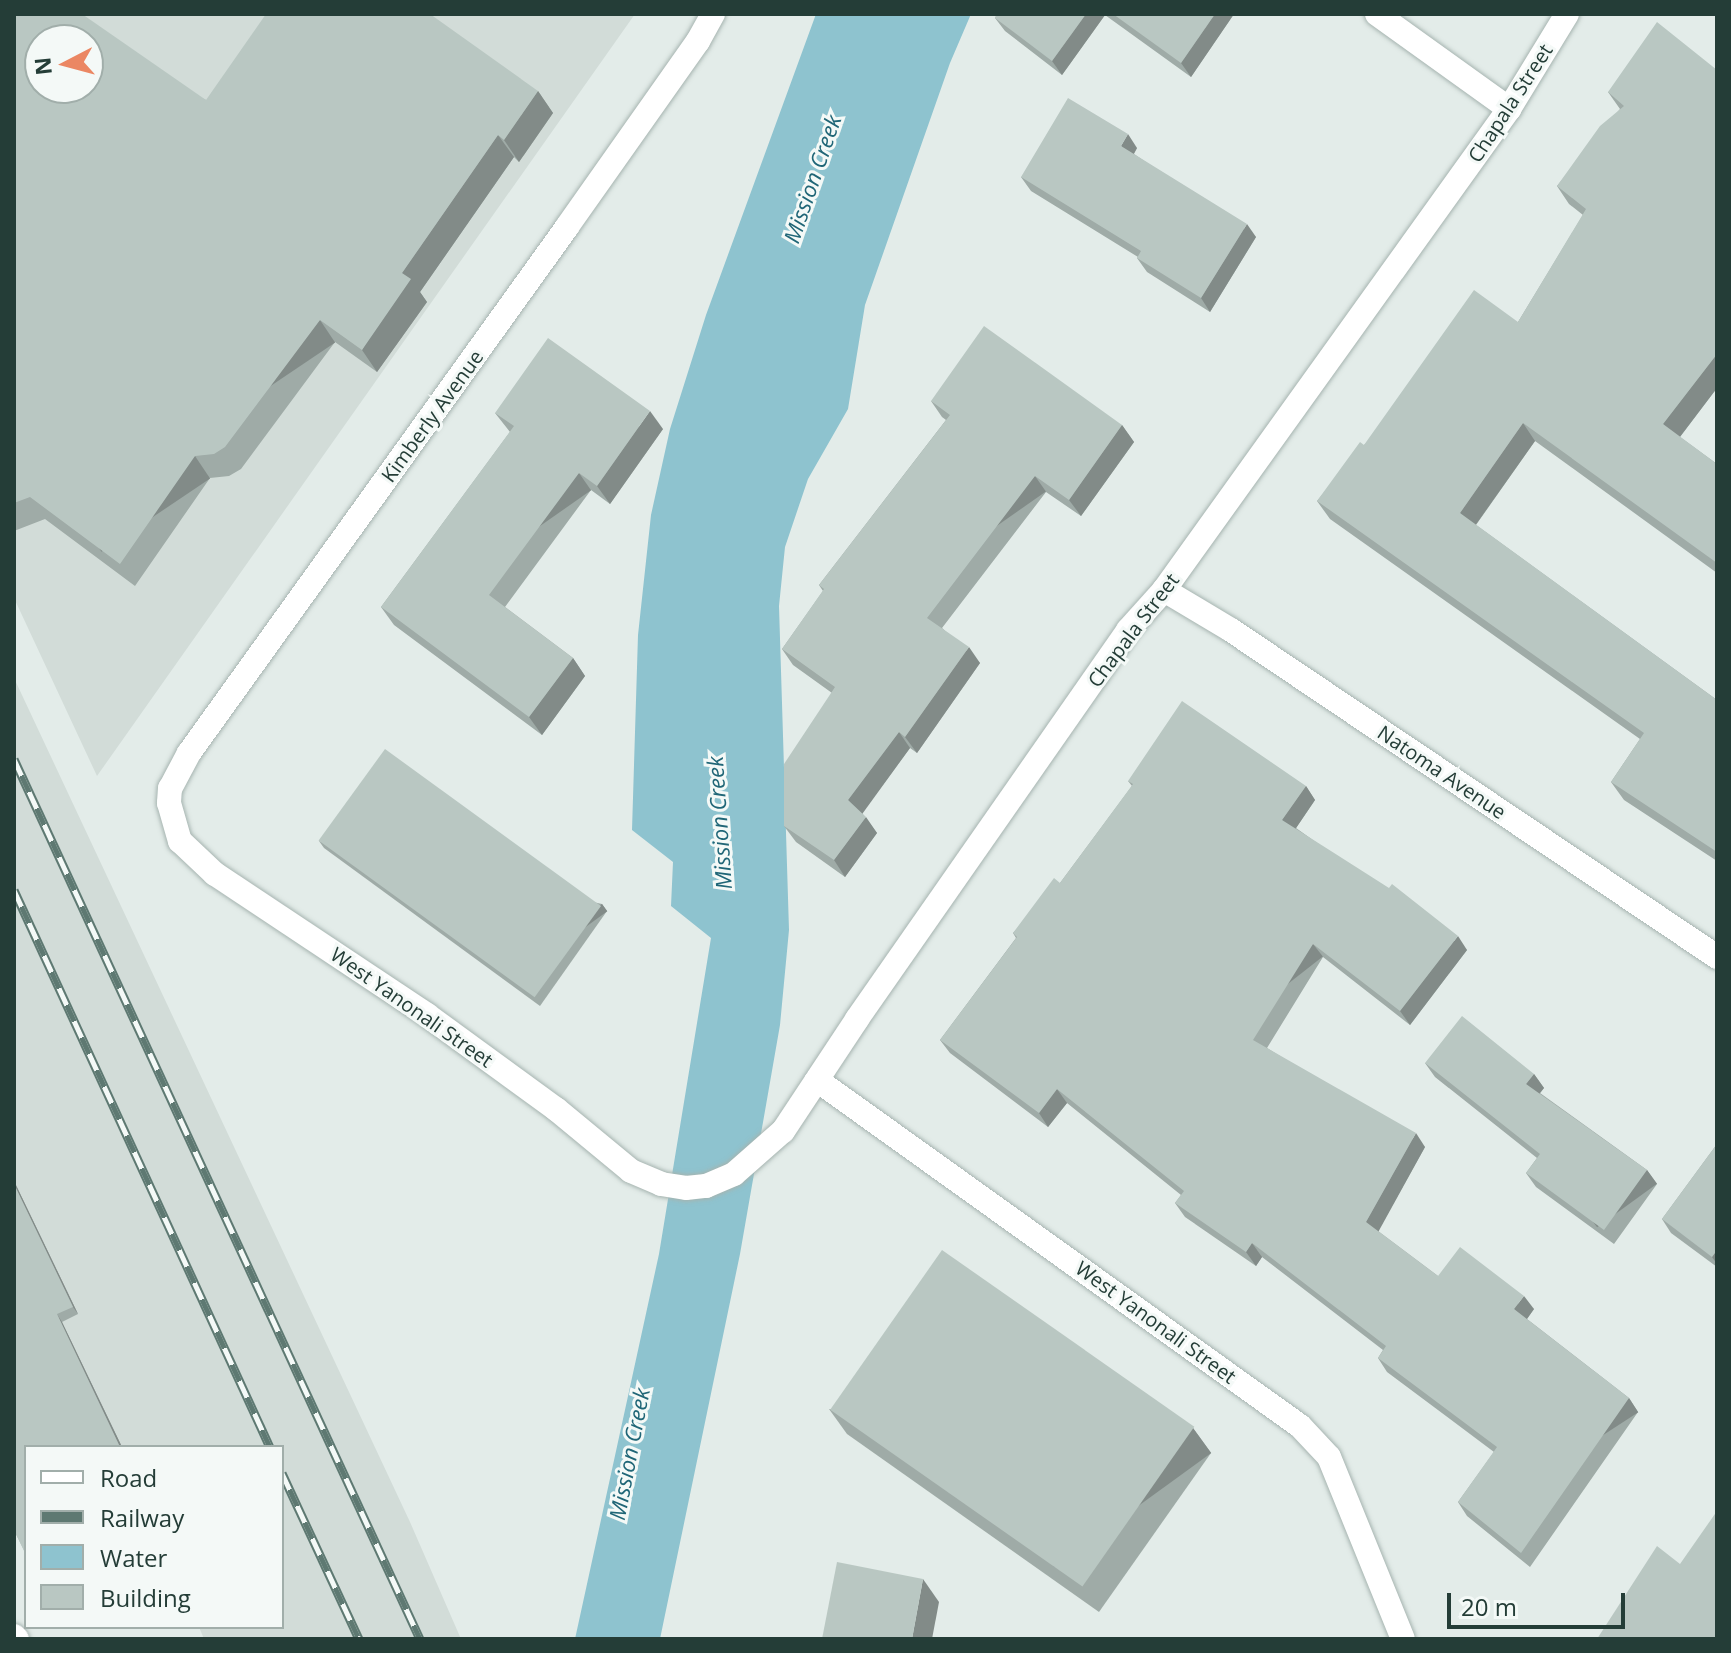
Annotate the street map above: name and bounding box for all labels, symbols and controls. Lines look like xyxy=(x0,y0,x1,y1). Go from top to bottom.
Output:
north arrow xyxy=(24,24,104,104)
street label: Chapala Street xyxy=(1463,39,1557,167)
text: N xyxy=(26,56,58,77)
water label: Mission Creek xyxy=(778,112,846,246)
street label: Kimberly Avenue xyxy=(376,345,488,487)
street label: Chapala Street xyxy=(1082,568,1184,692)
street label: Natoma Avenue xyxy=(1373,720,1511,824)
water label: Mission Creek xyxy=(701,755,737,891)
street label: West Yanonali Street xyxy=(326,942,498,1072)
street label: West Yanonali Street xyxy=(1071,1256,1241,1388)
water label: Mission Creek xyxy=(603,1386,655,1522)
legend xyxy=(24,1445,284,1629)
text: Road xyxy=(100,1461,157,1494)
text: Railway xyxy=(100,1501,184,1534)
text: Water xyxy=(100,1541,167,1574)
scale bar xyxy=(1451,1577,1629,1627)
text: Building xyxy=(100,1581,191,1614)
text: 20 m xyxy=(1461,1590,1517,1623)

